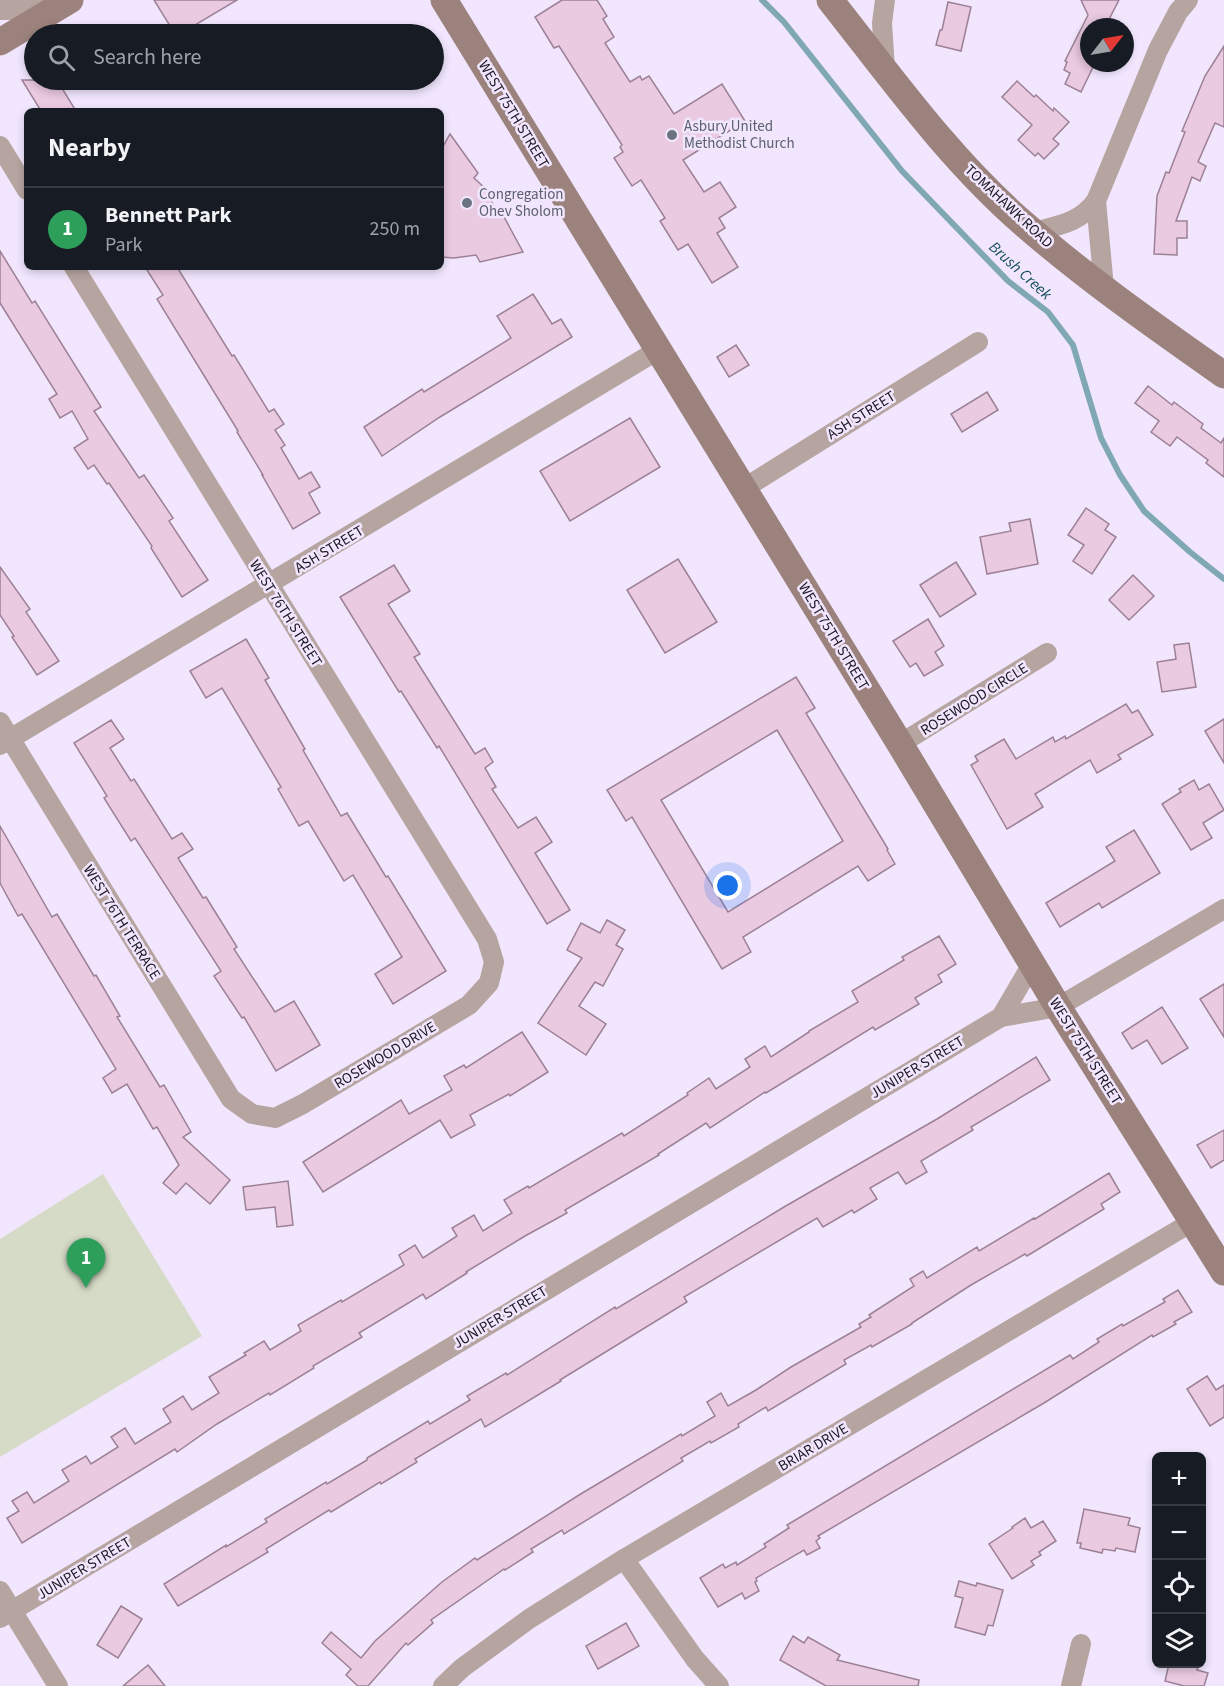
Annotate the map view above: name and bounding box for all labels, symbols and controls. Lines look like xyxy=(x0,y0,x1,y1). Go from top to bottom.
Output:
north arrow xyxy=(1080,18,1134,72)
search box xyxy=(24,24,444,90)
icon: search xyxy=(45,41,78,74)
text: Search here xyxy=(93,41,201,73)
street label: WEST 75TH STREET xyxy=(473,56,554,172)
place label: Asbury United Methodist Church xyxy=(684,116,795,154)
marker: Asbury United Methodist Church xyxy=(665,128,679,142)
text: Nearby xyxy=(48,129,131,166)
street label: TOMAHAWK ROAD xyxy=(960,160,1057,253)
place label: Congregation Ohev Sholom xyxy=(479,184,564,222)
marker: Congregation Ohev Sholom xyxy=(460,196,474,210)
text: Bennett Park xyxy=(105,199,232,231)
text: 1 xyxy=(62,215,73,243)
text: 250 m xyxy=(370,215,420,243)
text: Park xyxy=(105,231,142,259)
water label: Brush Creek xyxy=(984,236,1057,305)
street label: ASH STREET xyxy=(823,386,900,445)
street label: ASH STREET xyxy=(291,521,368,578)
street label: WEST 76TH STREET xyxy=(244,556,327,671)
street label: WEST 75TH STREET xyxy=(793,578,874,694)
street label: ROSEWOOD CIRCLE xyxy=(917,658,1032,741)
street label: WEST 76TH TERRACE xyxy=(78,861,165,984)
your location xyxy=(713,871,742,900)
street label: WEST 75TH STREET xyxy=(1044,994,1127,1109)
street label: ROSEWOOD DRIVE xyxy=(330,1017,440,1094)
street label: JUNIPER STREET xyxy=(866,1031,968,1104)
pin: 1 xyxy=(66,1238,106,1288)
street label: JUNIPER STREET xyxy=(449,1281,551,1354)
street label: BRIAR DRIVE xyxy=(774,1418,852,1477)
map controls xyxy=(1152,1452,1206,1668)
button: + xyxy=(1152,1452,1206,1506)
button: − xyxy=(1152,1506,1206,1560)
street label: JUNIPER STREET xyxy=(33,1532,135,1605)
button: locate xyxy=(1152,1560,1206,1614)
button: layers xyxy=(1152,1614,1206,1668)

